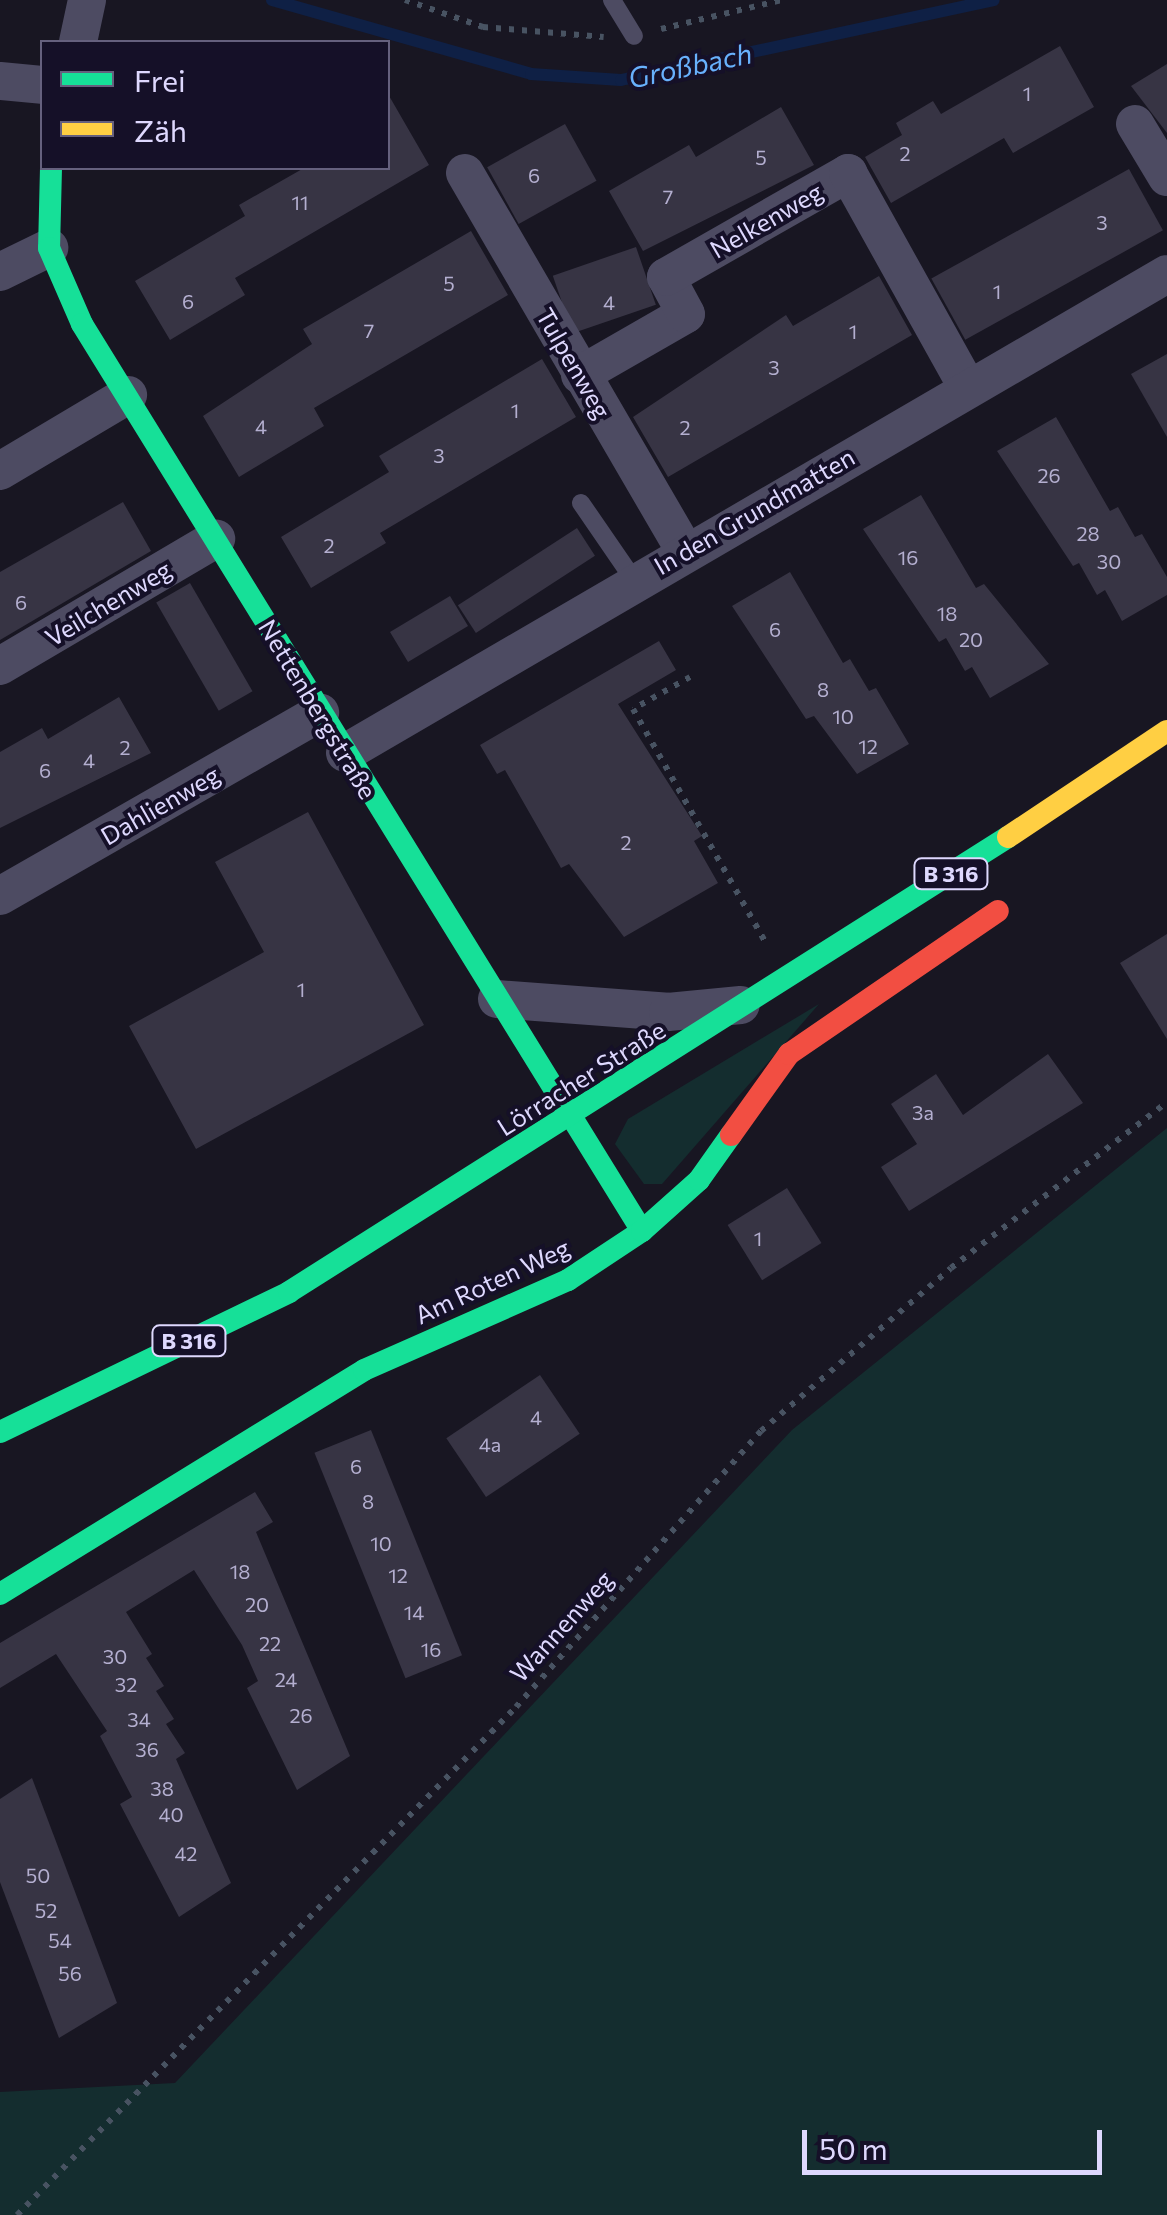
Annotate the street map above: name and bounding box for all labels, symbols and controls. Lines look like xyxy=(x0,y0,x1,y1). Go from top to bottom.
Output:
water label: Großbach xyxy=(625,36,755,94)
legend xyxy=(40,40,390,170)
text: Frei xyxy=(134,61,186,98)
house number: 1 xyxy=(1023,81,1031,105)
text: Zäh xyxy=(134,111,187,148)
house number: 2 xyxy=(899,141,911,165)
house number: 5 xyxy=(755,145,767,169)
house number: 6 xyxy=(528,163,540,187)
street label: Nelkenweg xyxy=(704,176,828,264)
house number: 7 xyxy=(663,184,673,208)
house number: 11 xyxy=(291,190,309,214)
house number: 3 xyxy=(1096,210,1108,234)
house number: 5 xyxy=(443,271,455,295)
house number: 1 xyxy=(993,279,1001,303)
house number: 6 xyxy=(182,289,194,313)
house number: 4 xyxy=(603,290,615,314)
street label: Tulpenweg xyxy=(530,302,618,424)
house number: 7 xyxy=(364,318,374,342)
house number: 1 xyxy=(849,319,857,343)
house number: 3 xyxy=(768,355,780,379)
house number: 1 xyxy=(511,398,519,422)
house number: 4 xyxy=(255,414,267,438)
house number: 2 xyxy=(679,415,691,439)
street label: In den Grundmatten xyxy=(648,441,860,581)
house number: 3 xyxy=(433,443,445,467)
house number: 26 xyxy=(1037,463,1061,487)
house number: 28 xyxy=(1076,521,1100,545)
house number: 2 xyxy=(323,533,335,557)
house number: 16 xyxy=(898,545,918,569)
house number: 30 xyxy=(1097,549,1121,573)
street label: Veilchenweg xyxy=(40,554,176,652)
house number: 6 xyxy=(15,590,27,614)
house number: 18 xyxy=(937,601,957,625)
street label: Nettenbergstraße xyxy=(253,614,383,804)
house number: 6 xyxy=(769,617,781,641)
house number: 20 xyxy=(959,627,983,651)
house number: 8 xyxy=(817,677,829,701)
house number: 10 xyxy=(832,704,854,728)
house number: 12 xyxy=(858,734,878,758)
house number: 2 xyxy=(119,735,131,759)
house number: 4 xyxy=(83,748,95,772)
house number: 6 xyxy=(39,758,51,782)
street label: Dahlienweg xyxy=(95,759,225,851)
house number: 2 xyxy=(620,830,632,854)
road number: B 316 xyxy=(911,857,991,891)
house number: 1 xyxy=(297,977,305,1001)
street label: Lörracher Straße xyxy=(491,1014,671,1142)
house number: 3a xyxy=(912,1100,934,1124)
house number: 1 xyxy=(754,1226,762,1250)
street label: Am Roten Weg xyxy=(410,1232,574,1330)
road number: B 316 xyxy=(149,1324,229,1358)
house number: 4 xyxy=(530,1405,542,1429)
house number: 4a xyxy=(479,1432,501,1456)
house number: 6 xyxy=(350,1454,362,1478)
house number: 8 xyxy=(362,1489,374,1513)
house number: 10 xyxy=(370,1531,392,1555)
house number: 18 xyxy=(230,1559,250,1583)
house number: 12 xyxy=(388,1563,408,1587)
street label: Wannenweg xyxy=(503,1564,619,1688)
house number: 20 xyxy=(245,1592,269,1616)
house number: 14 xyxy=(404,1600,424,1624)
house number: 22 xyxy=(259,1631,281,1655)
house number: 16 xyxy=(421,1637,441,1661)
house number: 30 xyxy=(103,1644,127,1668)
house number: 24 xyxy=(275,1667,297,1691)
house number: 32 xyxy=(115,1672,137,1696)
house number: 26 xyxy=(289,1703,313,1727)
house number: 34 xyxy=(127,1707,151,1731)
house number: 36 xyxy=(135,1737,159,1761)
house number: 38 xyxy=(150,1776,174,1800)
house number: 40 xyxy=(158,1802,184,1826)
house number: 42 xyxy=(175,1841,197,1865)
house number: 50 xyxy=(26,1863,50,1887)
house number: 52 xyxy=(35,1898,57,1922)
house number: 54 xyxy=(48,1928,72,1952)
house number: 56 xyxy=(58,1961,82,1985)
scale bar xyxy=(807,2110,1107,2172)
text: 50 m xyxy=(819,2129,888,2166)

